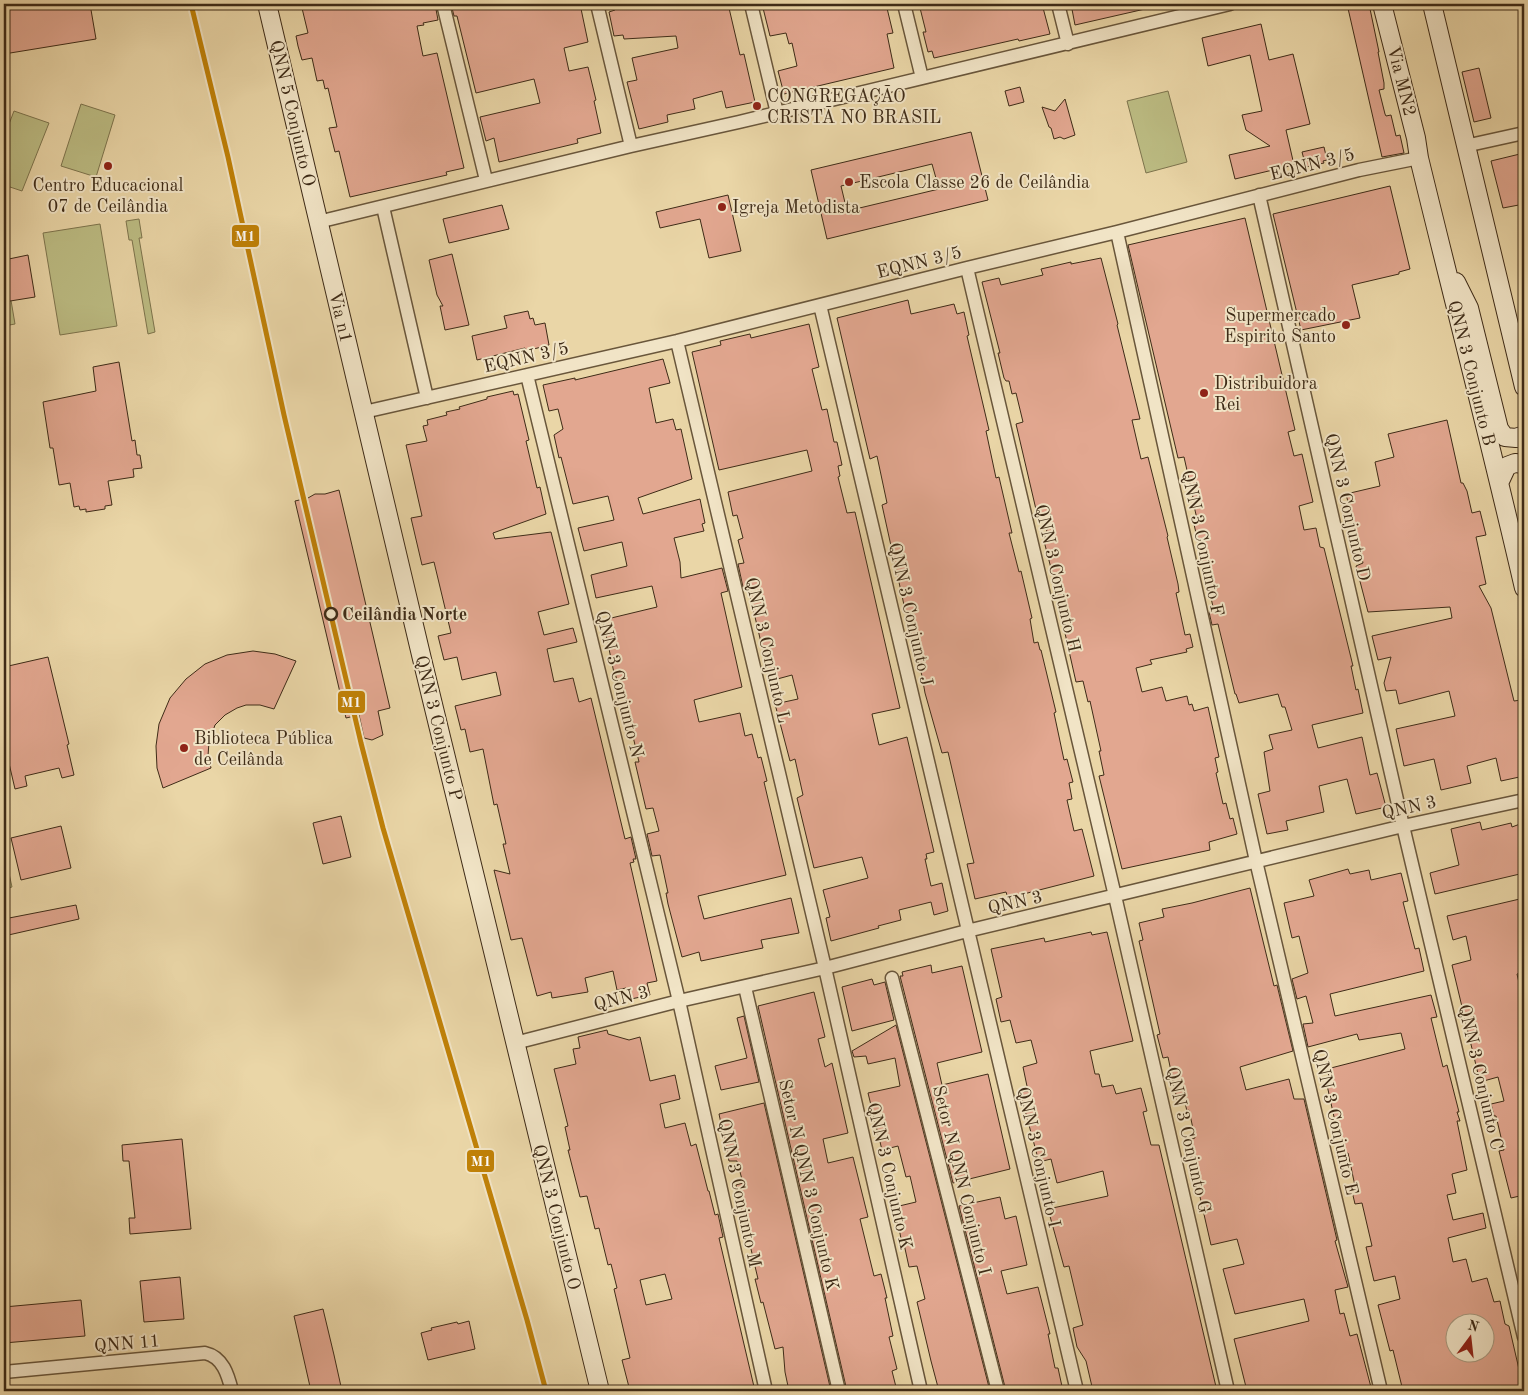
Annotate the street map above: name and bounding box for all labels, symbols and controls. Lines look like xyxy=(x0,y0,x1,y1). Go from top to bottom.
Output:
street label: QNN 5 Conjunto O xyxy=(266,38,318,188)
street label: Via MN2 xyxy=(1384,44,1418,118)
place label: CONGREGAÇÃO CRISTÃ NO BRASIL xyxy=(767,84,941,127)
marker: CONGREGAÇÃO CRISTÃ NO BRASIL xyxy=(751,100,763,112)
street label: EQNN 3/5 xyxy=(1268,146,1357,184)
marker: Centro Educacional 07 de Ceilândia xyxy=(102,160,114,172)
place label: Escola Classe 26 de Ceilândia xyxy=(859,174,1090,192)
marker: Escola Classe 26 de Ceilândia xyxy=(843,176,855,188)
place label: Centro Educacional 07 de Ceilândia xyxy=(33,177,184,216)
place label: Igreja Metodista xyxy=(732,199,860,217)
marker: Igreja Metodista xyxy=(716,201,728,213)
line badge: M1 xyxy=(231,224,260,248)
text: M1 xyxy=(235,230,255,244)
street label: EQNN 3/5 xyxy=(875,244,964,282)
street label: Via n1 xyxy=(325,290,355,345)
street label: QNN 3 Conjunto B xyxy=(1444,299,1498,448)
place label: Supermercado Espirito Santo xyxy=(1224,307,1336,346)
marker: Supermercado Espirito Santo xyxy=(1340,319,1352,331)
street label: EQNN 3/5 xyxy=(482,339,571,377)
place label: Distribuidora Rei xyxy=(1214,375,1318,414)
marker: Distribuidora Rei xyxy=(1198,387,1210,399)
street label: QNN 3 Conjunto D xyxy=(1321,432,1373,583)
street label: QNN 3 Conjunto F xyxy=(1178,468,1226,618)
street label: QNN 3 Conjunto H xyxy=(1031,503,1083,654)
street label: QNN 3 Conjunto J xyxy=(885,541,935,688)
street label: QNN 3 Conjunto L xyxy=(742,576,793,725)
place label: Ceilândia Norte xyxy=(342,606,467,624)
marker: Ceilândia Norte xyxy=(324,607,338,621)
street label: QNN 3 Conjunto N xyxy=(592,609,646,760)
street label: QNN 3 Conjunto P xyxy=(411,654,465,803)
line badge: M1 xyxy=(337,690,366,714)
text: M1 xyxy=(341,696,361,710)
place label: Biblioteca Pública de Ceilânda xyxy=(194,730,333,769)
marker: Biblioteca Pública de Ceilânda xyxy=(178,742,190,754)
street label: QNN 3 xyxy=(1380,793,1438,823)
street label: QNN 3 xyxy=(986,888,1044,918)
street label: QNN 3 xyxy=(592,983,650,1014)
street label: QNN 3 Conjunto C xyxy=(1455,1003,1506,1152)
street label: QNN 3 Conjunto E xyxy=(1309,1047,1361,1197)
street label: QNN 3 Conjunto G xyxy=(1162,1065,1214,1215)
street label: Setor N QNN 3 Conjunto K xyxy=(775,1078,841,1293)
street label: Setor N QNN Conjunto I xyxy=(929,1084,993,1277)
street label: QNN 3 Conjunto I xyxy=(1013,1085,1063,1229)
street label: QNN 3 Conjunto K xyxy=(863,1101,915,1252)
street label: QNN 3 Conjunto M xyxy=(714,1117,764,1269)
street label: QNN 3 Conjunto O xyxy=(529,1143,583,1292)
line badge: M1 xyxy=(466,1149,495,1173)
text: M1 xyxy=(471,1155,491,1169)
north arrow xyxy=(1446,1312,1496,1362)
text: N xyxy=(1466,1318,1480,1335)
street label: QNN 11 xyxy=(93,1332,161,1356)

